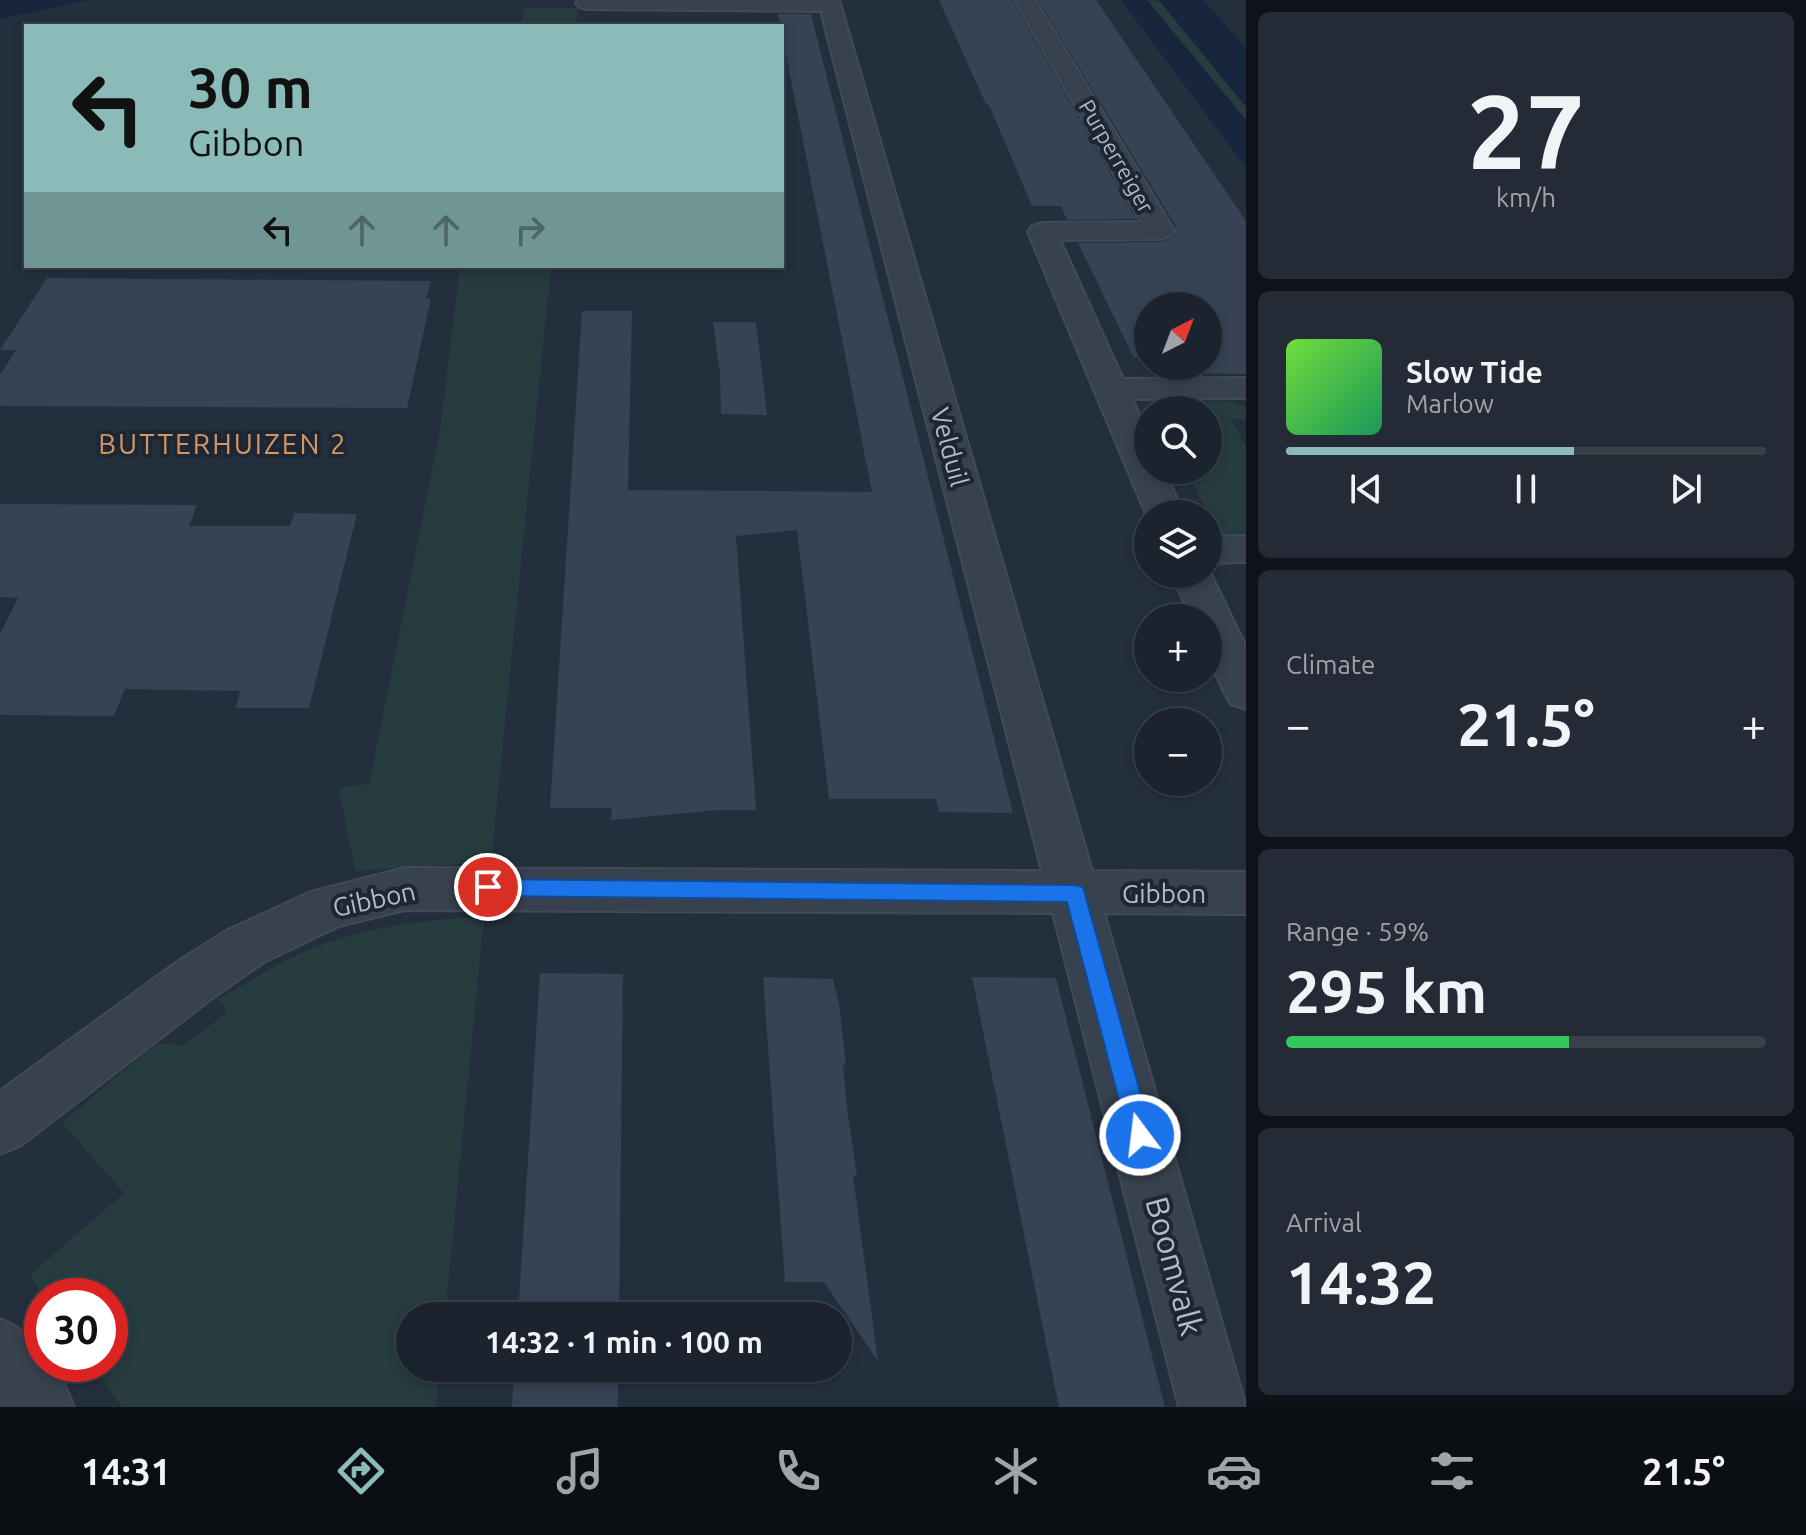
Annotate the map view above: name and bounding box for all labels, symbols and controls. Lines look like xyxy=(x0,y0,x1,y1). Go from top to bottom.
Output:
icon: left xyxy=(56,56,160,160)
text: 30 m xyxy=(188,56,313,119)
text: 27 xyxy=(1467,72,1585,189)
street label: Purperreiger xyxy=(1075,95,1160,218)
text: Gibbon xyxy=(188,122,304,163)
text: km/h xyxy=(1496,183,1556,212)
icon: left xyxy=(256,208,300,252)
icon: ahead xyxy=(340,208,384,252)
icon: ahead xyxy=(424,208,468,252)
icon: right xyxy=(508,208,552,252)
north arrow xyxy=(1134,292,1222,380)
map controls xyxy=(1134,292,1222,796)
text: Slow Tide xyxy=(1406,355,1543,389)
text: Marlow xyxy=(1406,389,1494,418)
button: search xyxy=(1134,396,1222,484)
street label: Velduil xyxy=(926,405,974,490)
district label: BUTTERHUIZEN 2 xyxy=(98,428,348,459)
icon: previous xyxy=(1344,467,1388,511)
icon: pause xyxy=(1504,467,1548,511)
icon: next xyxy=(1664,467,1708,511)
button: layers xyxy=(1134,500,1222,588)
button: + xyxy=(1134,604,1222,692)
text: Climate xyxy=(1286,650,1375,679)
text: 21.5° xyxy=(1457,690,1595,757)
text: − xyxy=(1286,700,1311,749)
text: + xyxy=(1741,700,1766,749)
button: − xyxy=(1134,708,1222,796)
pin xyxy=(454,853,522,921)
icon: arrive xyxy=(466,865,510,909)
street label: Gibbon xyxy=(330,876,418,922)
street label: Gibbon xyxy=(1122,879,1206,908)
text: Range · 59% xyxy=(1286,917,1429,946)
text: 295 km xyxy=(1286,957,1487,1024)
position arrow xyxy=(1098,1093,1182,1177)
street label: Boomvalk xyxy=(1139,1193,1211,1339)
text: Arrival xyxy=(1286,1208,1362,1237)
text: 14:32 xyxy=(1286,1248,1436,1315)
speed limit sign: 30 xyxy=(24,1278,128,1382)
text: 14:32 · 1 min · 100 m xyxy=(485,1325,763,1359)
icon: directions xyxy=(333,1443,389,1499)
icon: music xyxy=(552,1443,608,1499)
icon: phone xyxy=(770,1443,826,1499)
icon: climate xyxy=(988,1443,1044,1499)
icon: car xyxy=(1206,1443,1262,1499)
icon: filters xyxy=(1424,1443,1480,1499)
text: 14:31 xyxy=(81,1451,171,1492)
text: 21.5° xyxy=(1642,1451,1725,1492)

